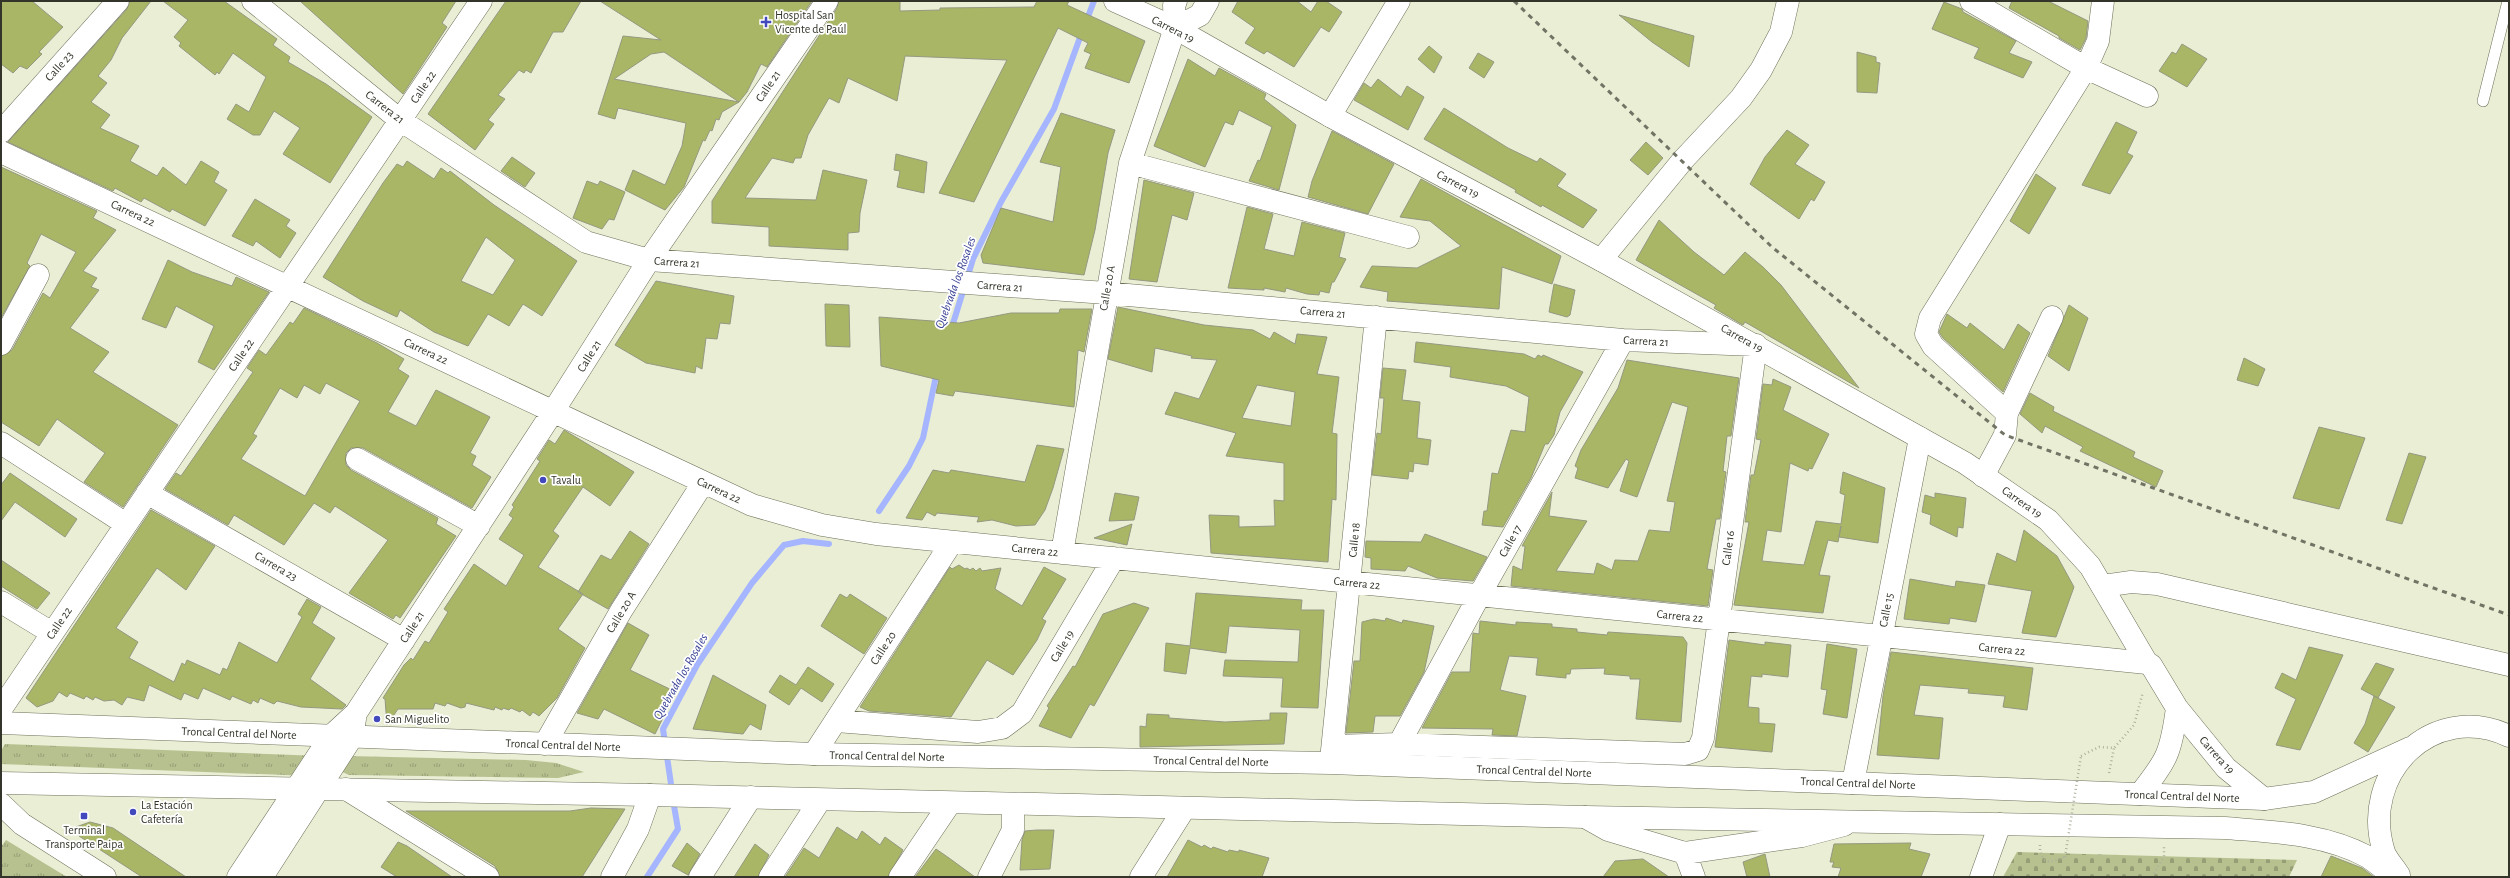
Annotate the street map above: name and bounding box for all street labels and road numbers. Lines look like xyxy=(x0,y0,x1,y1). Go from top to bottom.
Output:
street label: Carrera 19 xyxy=(1150,13,1197,45)
street label: Calle 23 xyxy=(43,49,75,83)
street label: Calle 22 xyxy=(408,68,438,105)
street label: Calle 21 xyxy=(753,68,783,104)
street label: Carrera 21 xyxy=(363,88,407,126)
street label: Carrera 19 xyxy=(1435,168,1481,200)
street label: Carrera 22 xyxy=(109,198,157,229)
street label: Carrera 21 xyxy=(654,254,700,270)
street label: Calle 20 A xyxy=(1097,264,1117,312)
street label: Carrera 21 xyxy=(977,278,1023,294)
street label: Carrera 21 xyxy=(1300,304,1346,320)
street label: Carrera 19 xyxy=(1719,322,1765,355)
street label: Carrera 21 xyxy=(1623,334,1669,348)
street label: Calle 22 xyxy=(226,336,256,373)
street label: Carrera 22 xyxy=(402,336,450,367)
street label: Calle 21 xyxy=(575,338,603,374)
street label: Carrera 22 xyxy=(695,475,743,506)
street label: Carrera 19 xyxy=(2000,484,2045,520)
street label: Calle 18 xyxy=(1346,522,1362,558)
street label: Calle 17 xyxy=(1496,523,1524,559)
street label: Calle 16 xyxy=(1720,529,1736,566)
street label: Carrera 22 xyxy=(1011,542,1060,558)
street label: Carrera 23 xyxy=(253,549,299,583)
street label: Carrera 22 xyxy=(1333,575,1382,591)
street label: Calle 20 A xyxy=(604,589,638,635)
street label: Calle 15 xyxy=(1877,592,1895,628)
street label: Calle 22 xyxy=(44,604,74,641)
street label: Carrera 22 xyxy=(1656,608,1705,624)
street label: Calle 21 xyxy=(397,609,427,645)
street label: Calle 19 xyxy=(1048,628,1076,664)
street label: Calle 20 xyxy=(868,629,898,667)
street label: Carrera 22 xyxy=(1978,641,2027,657)
street label: Troncal Central del Norte xyxy=(181,725,297,741)
street label: Carrera 19 xyxy=(2197,734,2237,776)
street label: Troncal Central del Norte xyxy=(505,737,621,753)
street label: Troncal Central del Norte xyxy=(829,749,945,763)
street label: Troncal Central del Norte xyxy=(1153,754,1269,768)
street label: Troncal Central del Norte xyxy=(1476,763,1592,779)
street label: Troncal Central del Norte xyxy=(1800,775,1916,791)
street label: Troncal Central del Norte xyxy=(2124,788,2240,804)

